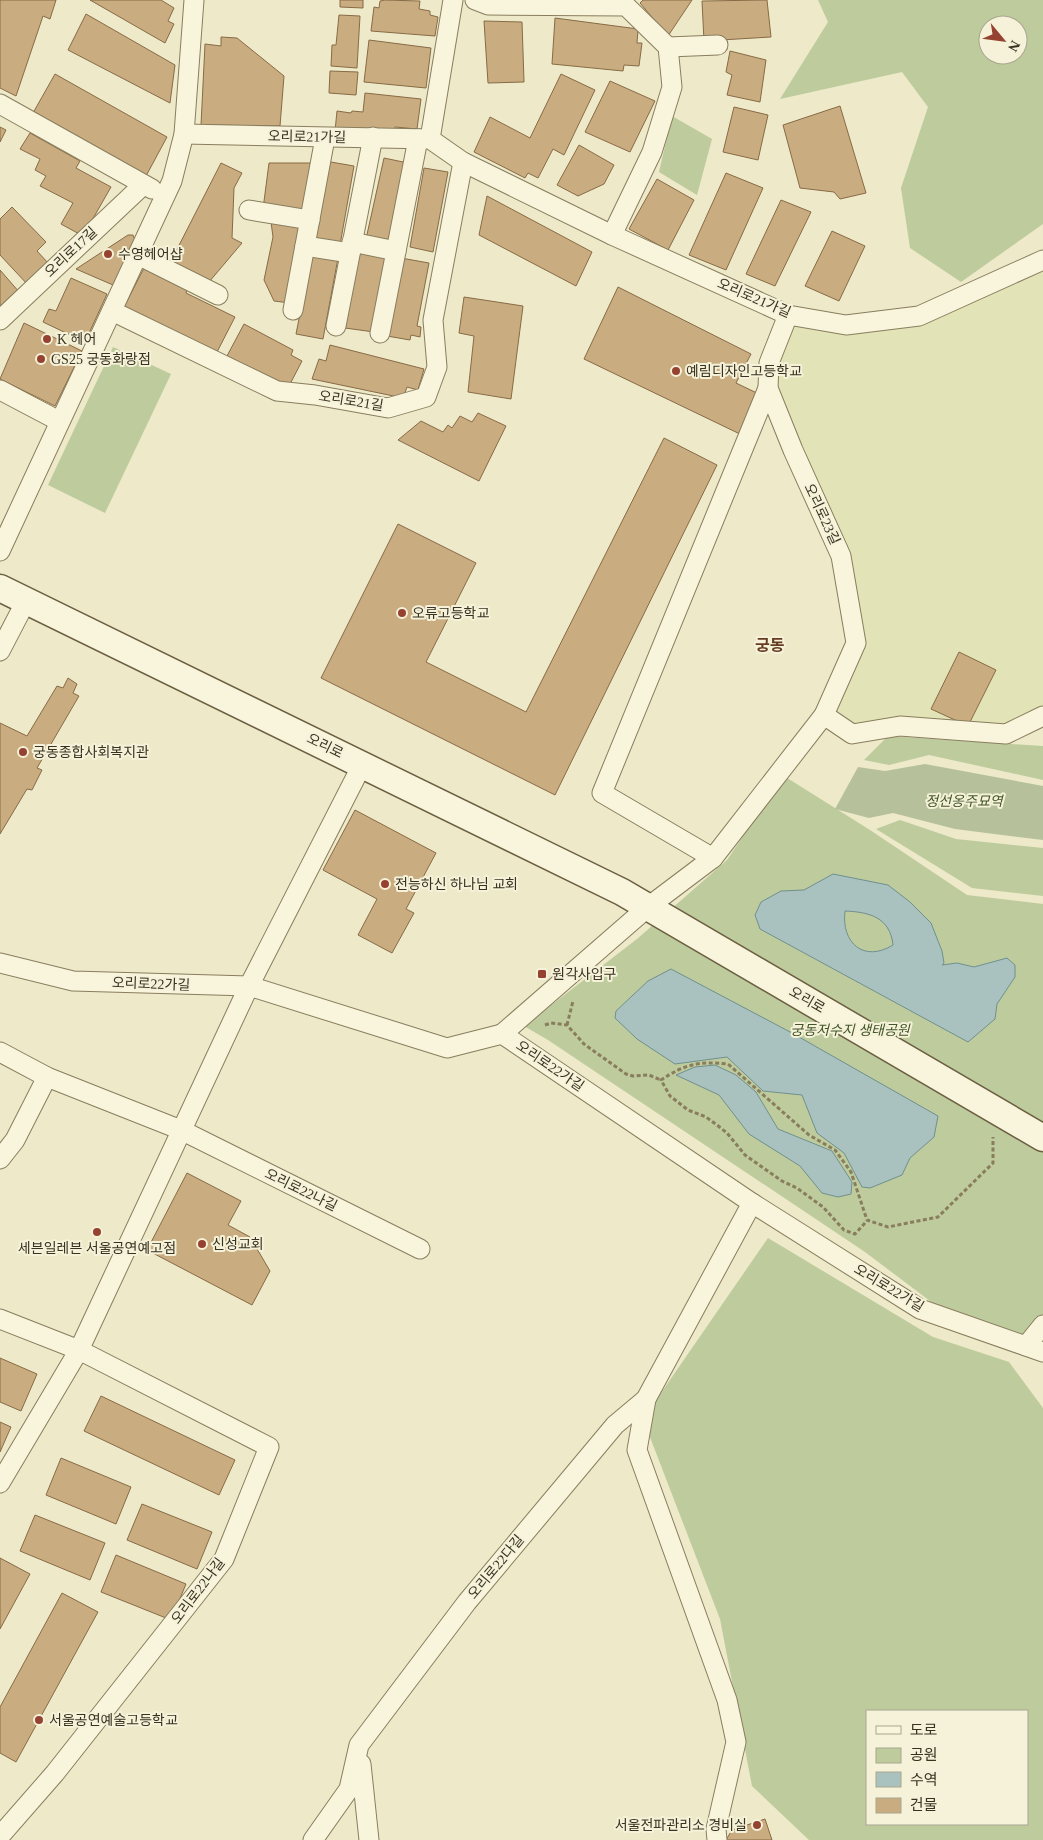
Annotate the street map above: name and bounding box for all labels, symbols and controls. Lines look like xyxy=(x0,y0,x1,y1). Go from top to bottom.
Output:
north arrow xyxy=(978,15,1028,65)
text: N xyxy=(1005,38,1023,54)
street label: 오리로21가길 xyxy=(268,129,346,145)
street label: 오리로17길 xyxy=(42,224,100,280)
place label: 수영헤어샵 xyxy=(118,247,183,262)
marker: 수영헤어샵 xyxy=(102,248,114,260)
street label: 오리로21가길 xyxy=(715,276,793,320)
place label: K 헤어 xyxy=(57,332,96,347)
marker: K 헤어 xyxy=(41,333,53,345)
place label: GS25 궁동화랑점 xyxy=(51,352,151,367)
marker: GS25 궁동화랑점 xyxy=(35,353,47,365)
place label: 예림디자인고등학교 xyxy=(686,363,802,379)
marker: 예림디자인고등학교 xyxy=(670,365,682,377)
street label: 오리로21길 xyxy=(317,388,385,414)
street label: 오리로23길 xyxy=(801,481,843,547)
place label: 오류고등학교 xyxy=(412,605,489,621)
marker: 오류고등학교 xyxy=(396,607,408,619)
district label: 궁동 xyxy=(755,637,785,654)
street label: 오리로 xyxy=(304,731,346,761)
place label: 궁동종합사회복지관 xyxy=(33,745,149,760)
marker: 궁동종합사회복지관 xyxy=(17,746,29,758)
park label: 정선옹주묘역 xyxy=(925,794,1005,809)
place label: 전능하신 하나님 교회 xyxy=(395,877,518,892)
marker: 전능하신 하나님 교회 xyxy=(379,878,391,890)
place label: 원각사입구 xyxy=(552,967,617,982)
marker: 원각사입구 xyxy=(536,968,548,980)
street label: 오리로22가길 xyxy=(112,975,190,993)
street label: 오리로 xyxy=(787,984,828,1016)
park label: 궁동저수지 생태공원 xyxy=(790,1023,911,1038)
street label: 오리로22가길 xyxy=(513,1038,587,1094)
street label: 오리로22나길 xyxy=(262,1166,340,1214)
marker: 세븐일레븐 서울공연예고점 xyxy=(91,1226,103,1238)
place label: 신성교회 xyxy=(212,1237,264,1252)
marker: 신성교회 xyxy=(196,1238,208,1250)
place label: 세븐일레븐 서울공연예고점 xyxy=(18,1241,176,1256)
street label: 오리로22가길 xyxy=(852,1261,926,1315)
street label: 오리로22다길 xyxy=(465,1532,527,1602)
street label: 오리로22나길 xyxy=(168,1555,228,1627)
legend xyxy=(866,1710,1028,1825)
place label: 서울공연예술고등학교 xyxy=(49,1712,178,1728)
marker: 서울공연예술고등학교 xyxy=(33,1714,45,1726)
text: 도로 xyxy=(910,1722,938,1738)
text: 공원 xyxy=(910,1747,938,1763)
text: 수역 xyxy=(910,1772,938,1788)
text: 건물 xyxy=(910,1797,938,1813)
place label: 서울전파관리소 경비실 xyxy=(615,1818,747,1833)
marker: 서울전파관리소 경비실 xyxy=(751,1819,763,1831)

